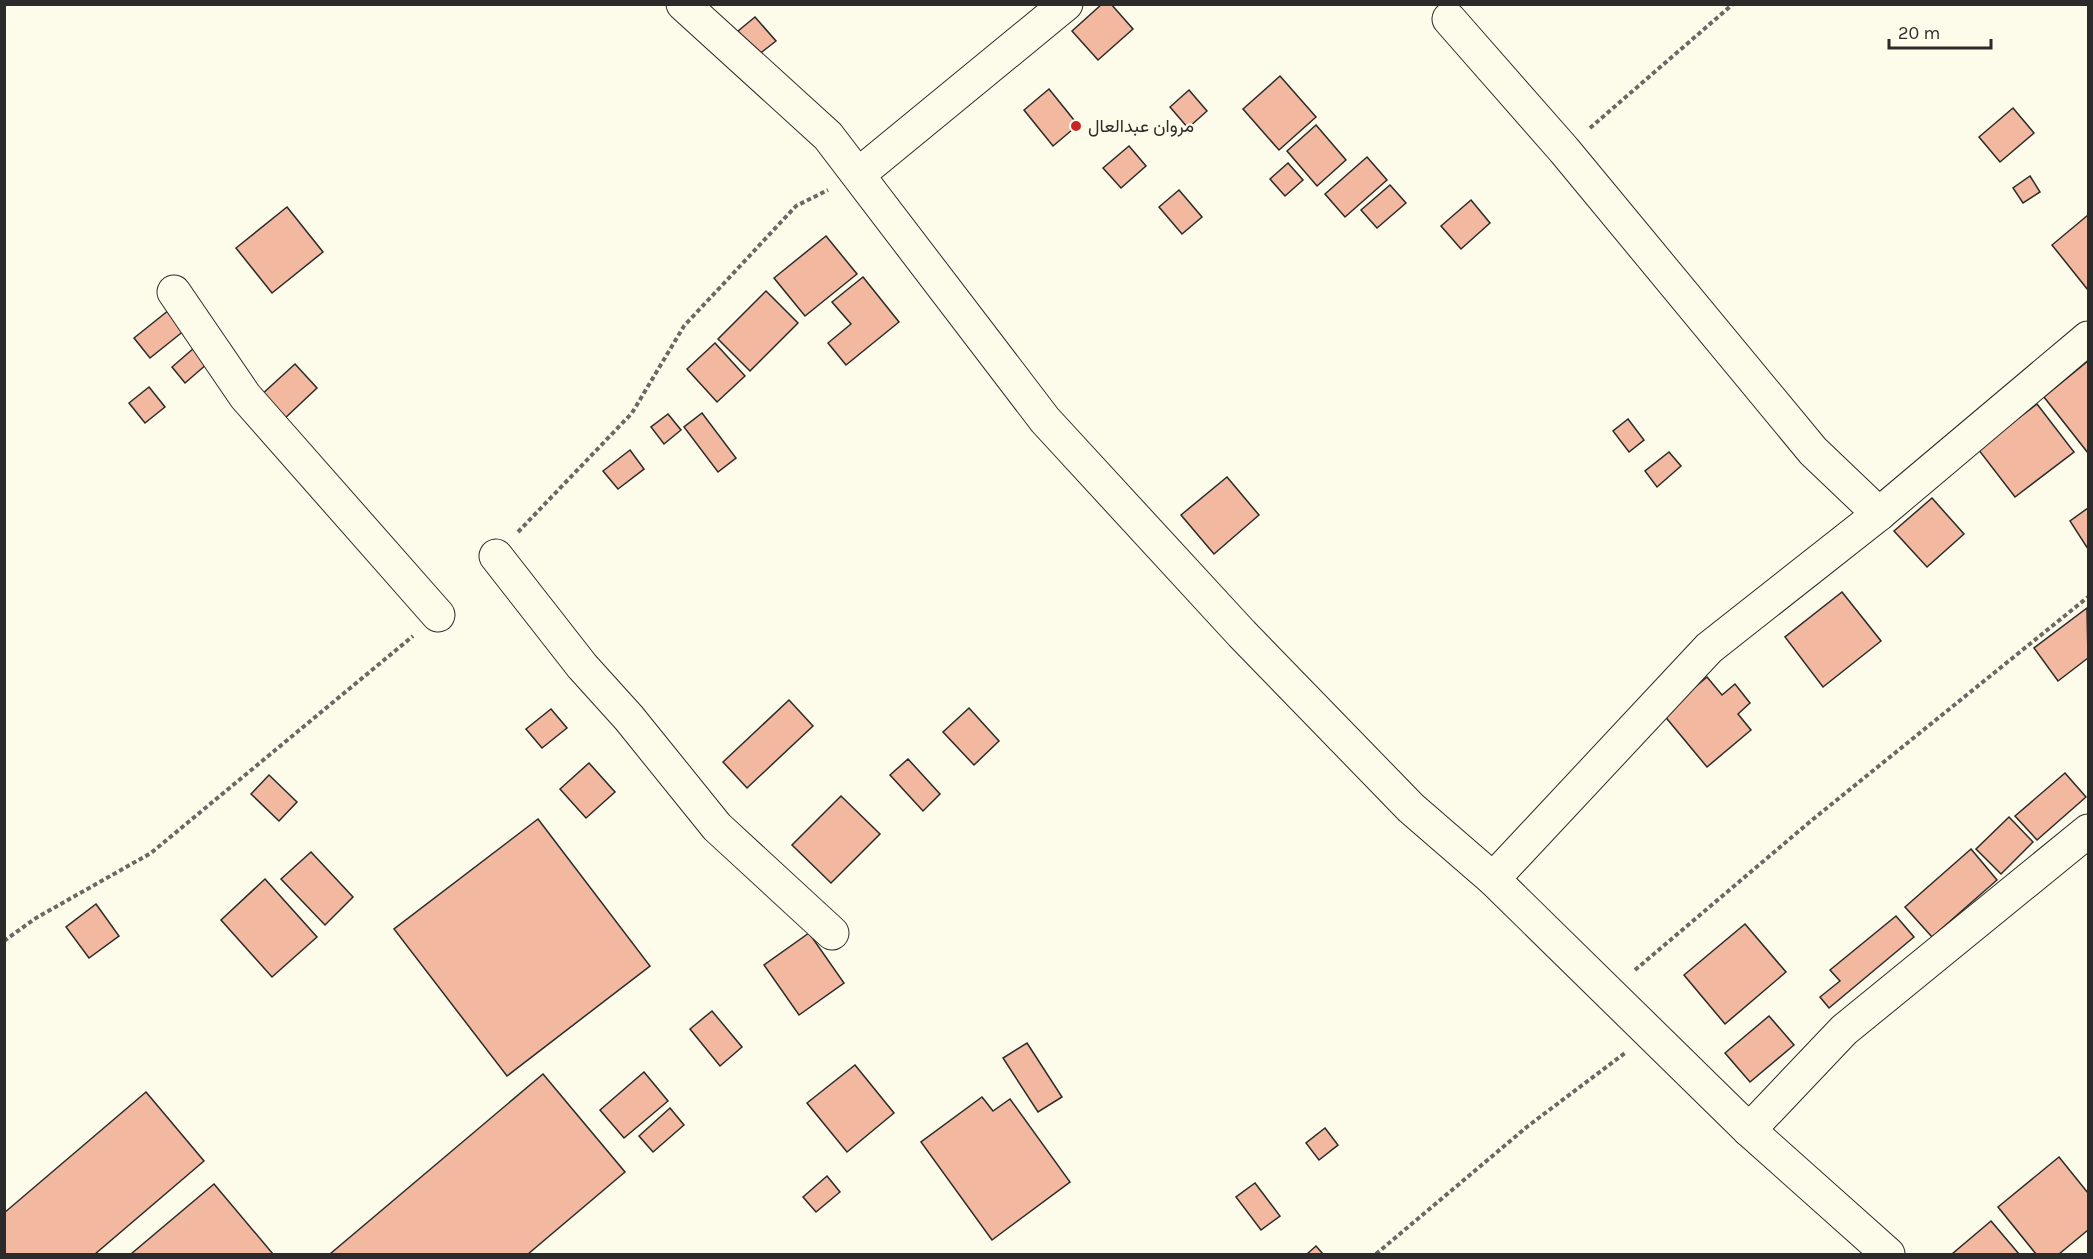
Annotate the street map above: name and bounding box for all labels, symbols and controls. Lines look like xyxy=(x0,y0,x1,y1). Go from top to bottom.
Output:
scale bar xyxy=(1889,12,1991,50)
text: 20 m xyxy=(1898,22,1940,44)
place label: مروان عبدالعال xyxy=(1088,115,1194,137)
marker: مروان عبدالعال xyxy=(1069,119,1083,133)

